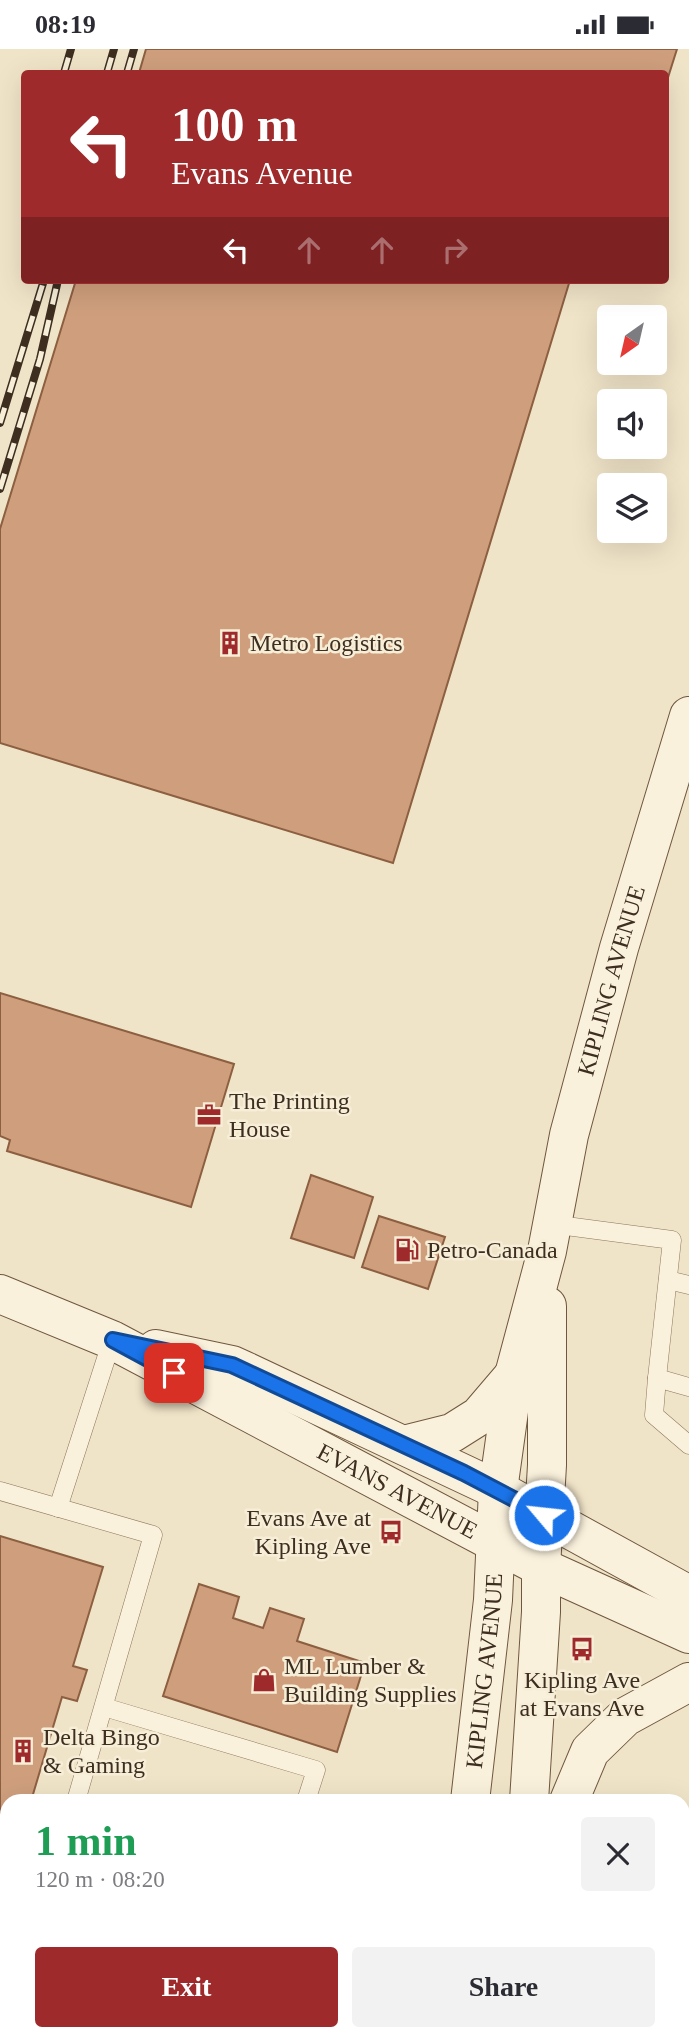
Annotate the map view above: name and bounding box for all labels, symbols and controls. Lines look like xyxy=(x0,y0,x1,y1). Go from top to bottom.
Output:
text: 08:19 xyxy=(35,10,96,39)
text: 100 m xyxy=(171,97,298,152)
icon: left xyxy=(56,98,147,189)
text: Evans Avenue xyxy=(171,155,353,191)
icon: left xyxy=(217,231,255,269)
icon: ahead xyxy=(290,231,328,269)
icon: ahead xyxy=(363,231,401,269)
icon: right xyxy=(436,231,474,269)
north arrow xyxy=(597,305,667,375)
map controls xyxy=(597,305,667,543)
button: sound xyxy=(597,389,667,459)
button: layers xyxy=(597,473,667,543)
building icon: Metro Logistics xyxy=(216,629,244,657)
place label: Metro Logistics xyxy=(250,630,403,656)
street label: KIPLING AVENUE xyxy=(572,882,650,1079)
place label: The Printing House xyxy=(229,1088,350,1142)
office icon: The Printing House xyxy=(195,1101,223,1129)
fuel station icon: Petro-Canada xyxy=(393,1236,421,1264)
place label: Petro-Canada xyxy=(427,1237,558,1263)
pin xyxy=(144,1343,204,1403)
icon: arrive xyxy=(155,1354,193,1392)
street label: EVANS AVENUE xyxy=(313,1438,482,1544)
position arrow xyxy=(507,1478,581,1552)
place label: Evans Ave at Kipling Ave xyxy=(246,1505,371,1559)
bus stop icon: Evans Ave at Kipling Ave xyxy=(377,1518,405,1546)
street label: KIPLING AVENUE xyxy=(461,1573,507,1770)
bus stop icon: Kipling Ave at Evans Ave xyxy=(568,1635,596,1663)
place label: ML Lumber & Building Supplies xyxy=(284,1653,457,1707)
shop icon: ML Lumber & Building Supplies xyxy=(250,1666,278,1694)
place label: Kipling Ave at Evans Ave xyxy=(520,1667,644,1721)
place label: Delta Bingo & Gaming xyxy=(43,1724,160,1778)
building icon: Delta Bingo & Gaming xyxy=(9,1737,37,1765)
button: close xyxy=(581,1817,655,1891)
text: 1 min xyxy=(35,1818,137,1864)
text: 120 m · 08:20 xyxy=(35,1867,165,1892)
button: Exit xyxy=(35,1947,338,2027)
button: Share xyxy=(352,1947,655,2027)

